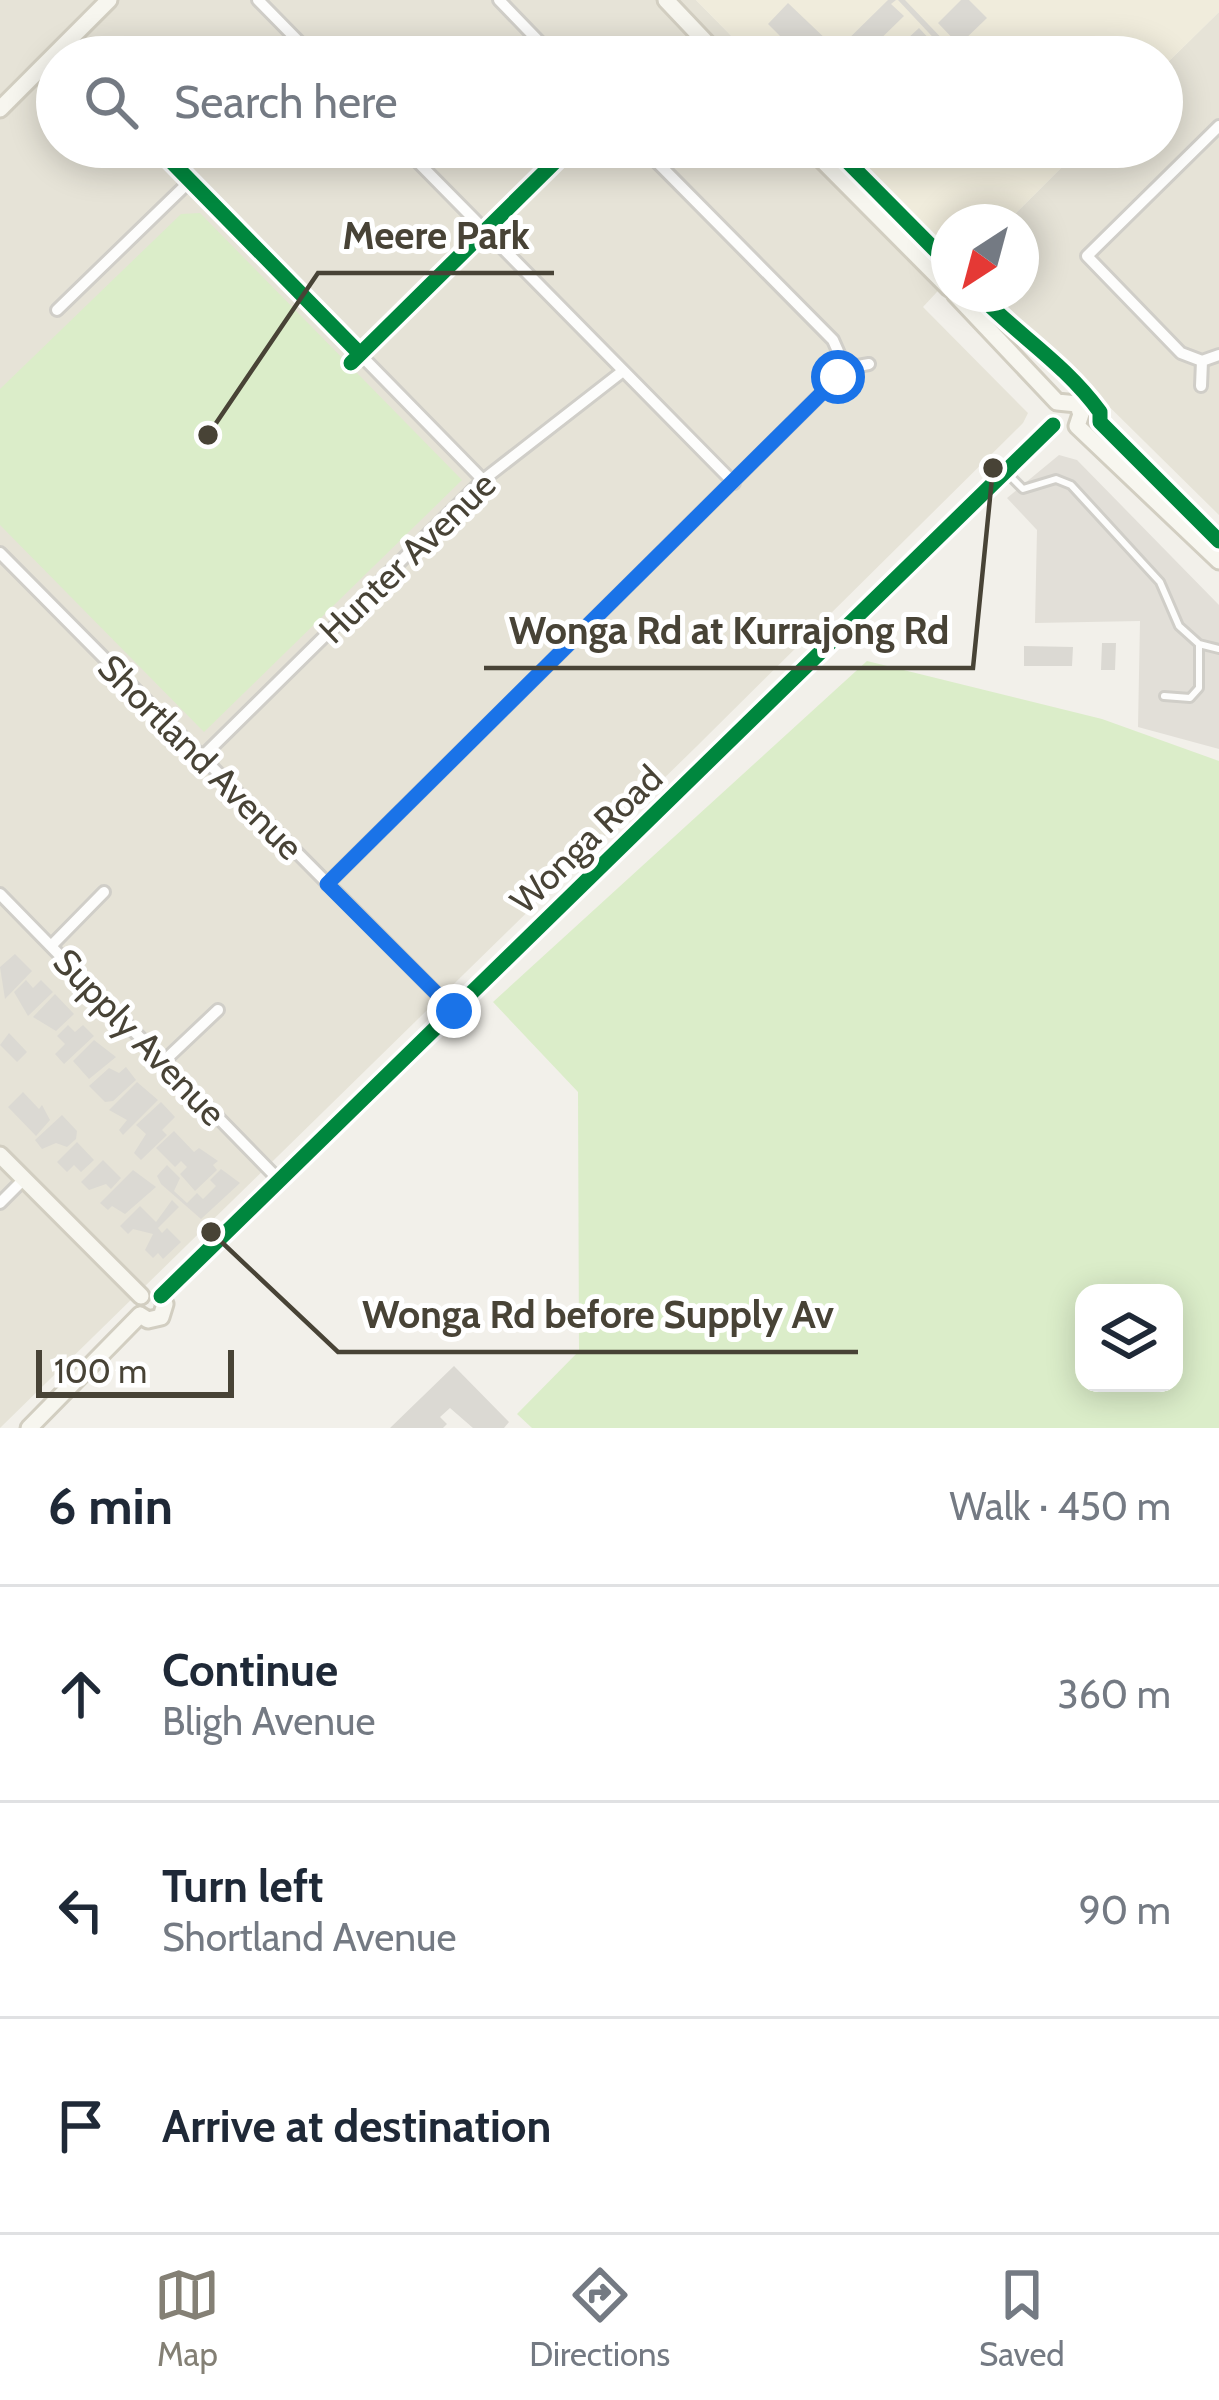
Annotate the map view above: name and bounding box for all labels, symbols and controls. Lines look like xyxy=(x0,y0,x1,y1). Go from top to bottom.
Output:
search box xyxy=(36,36,1183,168)
icon: search xyxy=(78,69,144,135)
text: Search here xyxy=(174,75,398,129)
callout: Meere Park xyxy=(318,198,554,273)
north arrow xyxy=(931,204,1039,312)
text: Meere Park xyxy=(342,211,530,259)
route start xyxy=(811,350,865,404)
street label: Hunter Avenue xyxy=(310,462,504,652)
callout: Wonga Rd at Kurrajong Rd xyxy=(484,593,973,668)
text: Wonga Rd at Kurrajong Rd xyxy=(509,606,949,654)
street label: Shortland Avenue xyxy=(89,645,313,869)
street label: Wonga Road xyxy=(501,756,671,922)
street label: Supply Avenue xyxy=(45,940,235,1134)
route end xyxy=(427,984,481,1038)
callout: Wonga Rd before Supply Av xyxy=(338,1277,858,1352)
map controls xyxy=(1075,1284,1183,1392)
button: layers xyxy=(1075,1284,1183,1392)
text: Wonga Rd before Supply Av xyxy=(362,1290,835,1338)
scale bar xyxy=(36,1344,234,1397)
text: 100 m xyxy=(54,1351,147,1391)
text: 6 min xyxy=(48,1475,173,1537)
text: Walk · 450 m xyxy=(950,1482,1171,1530)
text: Continue xyxy=(162,1643,338,1697)
icon: ahead xyxy=(48,1661,114,1727)
text: 360 m xyxy=(1058,1670,1171,1718)
text: Bligh Avenue xyxy=(162,1697,376,1745)
text: Turn left xyxy=(162,1859,324,1913)
icon: left xyxy=(48,1877,114,1943)
text: 90 m xyxy=(1079,1886,1171,1934)
text: Shortland Avenue xyxy=(162,1913,456,1961)
icon: arrive xyxy=(48,2093,114,2159)
text: Arrive at destination xyxy=(162,2099,551,2153)
tab: Map xyxy=(154,2262,220,2374)
tab: Directions xyxy=(529,2262,670,2374)
tab: Saved xyxy=(979,2262,1065,2374)

